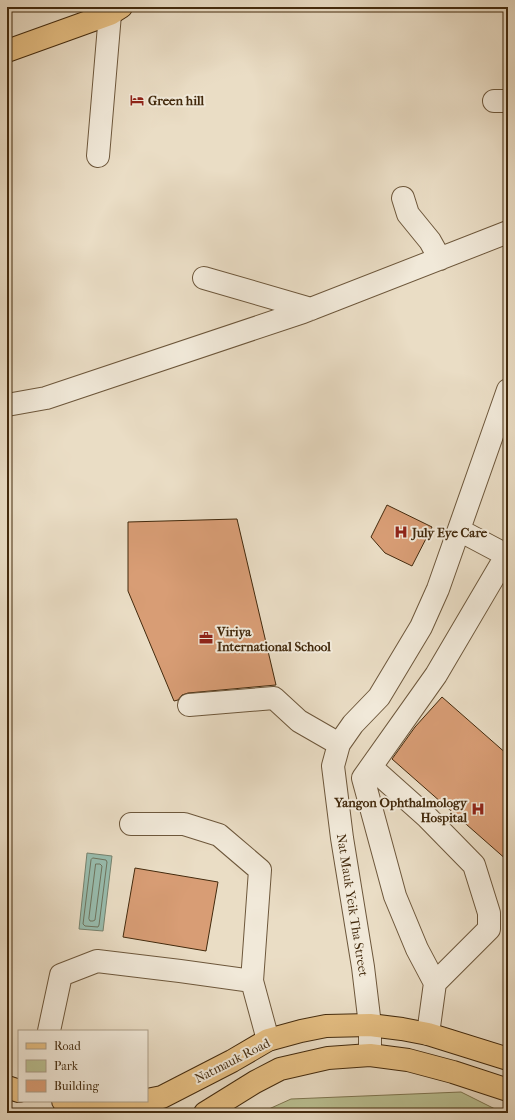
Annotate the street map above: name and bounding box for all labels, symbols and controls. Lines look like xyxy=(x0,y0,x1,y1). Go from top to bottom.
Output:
hotel icon: Green hill xyxy=(129,92,145,108)
place label: Green hill xyxy=(148,93,205,108)
hospital icon: July Eye Care xyxy=(393,524,409,540)
place label: July Eye Care xyxy=(410,525,488,541)
place label: Viriya International School xyxy=(216,624,331,654)
office icon: Viriya International School xyxy=(198,630,214,646)
place label: Yangon Ophthalmology Hospital xyxy=(334,795,468,826)
hospital icon: Yangon Ophthalmology Hospital xyxy=(470,801,486,817)
street label: Nat Mauk Yeik Tha Street xyxy=(334,832,371,978)
legend xyxy=(18,1030,148,1102)
street label: Natmauk Road xyxy=(192,1035,273,1086)
text: Road xyxy=(54,1039,81,1053)
text: Park xyxy=(54,1059,79,1073)
text: Building xyxy=(54,1079,99,1093)

